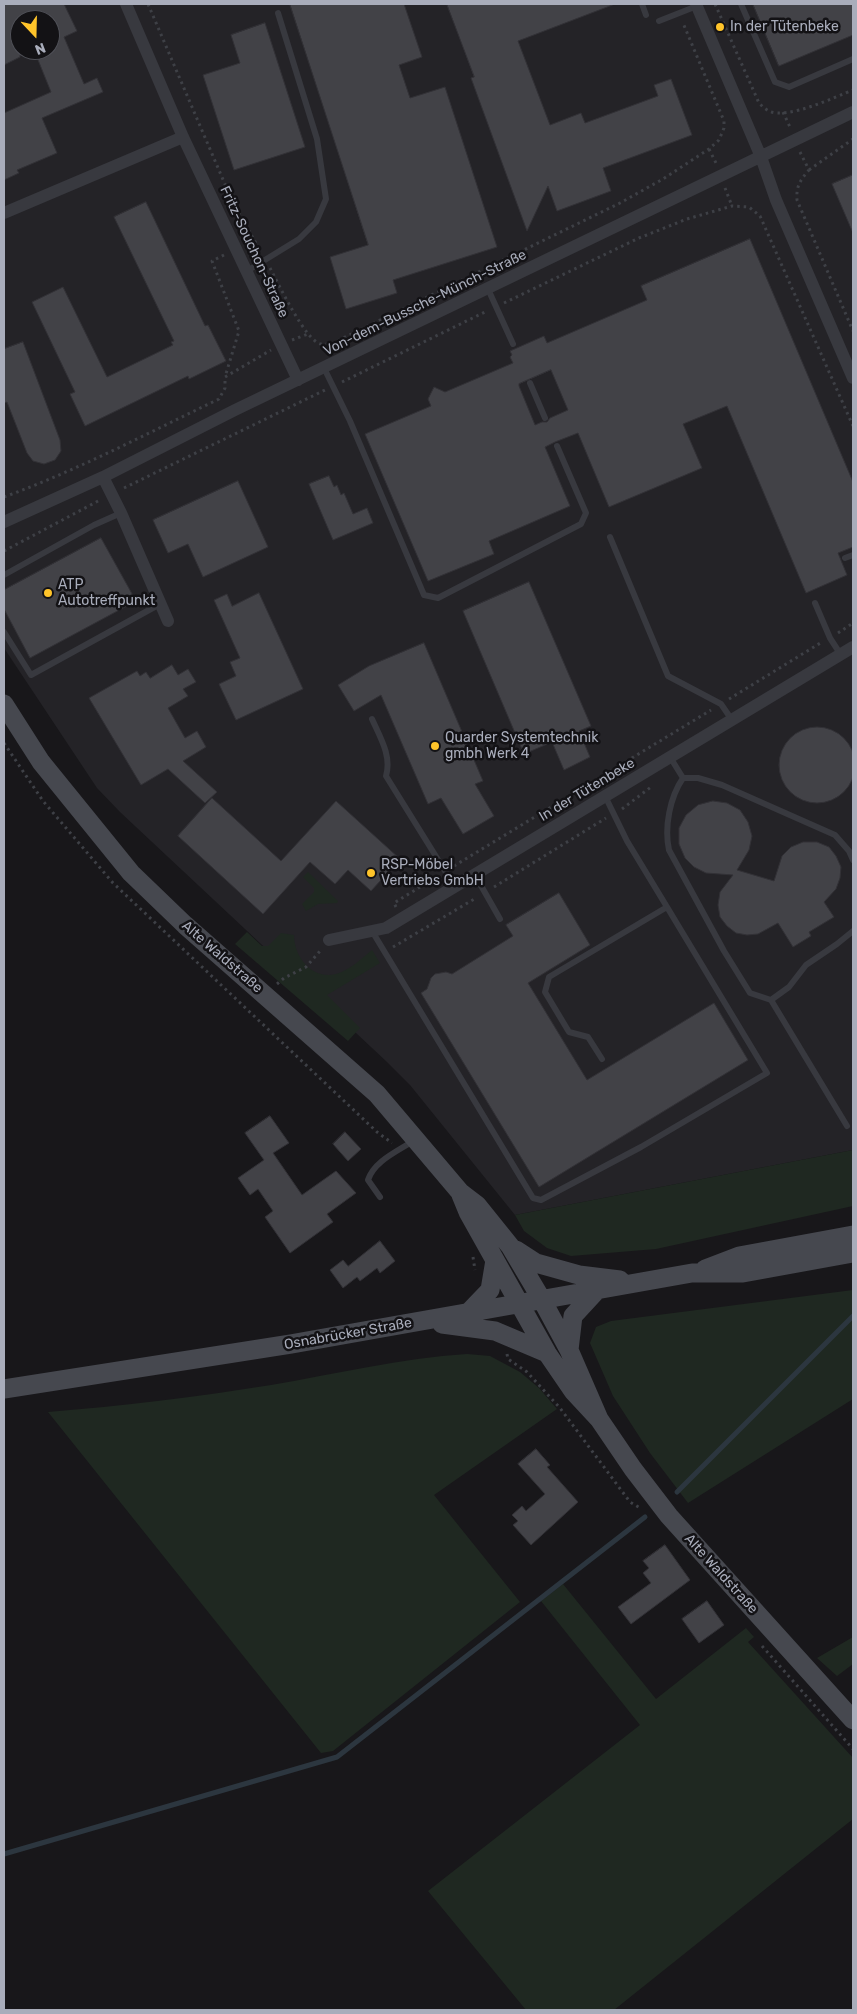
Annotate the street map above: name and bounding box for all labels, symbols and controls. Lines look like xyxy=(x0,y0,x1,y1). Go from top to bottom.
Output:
north arrow xyxy=(10,10,60,60)
place label: In der Tütenbeke xyxy=(730,19,839,35)
marker: In der Tütenbeke xyxy=(714,21,726,33)
text: N xyxy=(32,39,48,58)
street label: Fritz-Souchon-Straße xyxy=(216,184,292,320)
street label: Von-dem-Bussche-Münch-Straße xyxy=(321,246,529,360)
place label: ATP Autotreffpunkt xyxy=(58,577,155,610)
marker: ATP Autotreffpunkt xyxy=(42,587,54,599)
place label: Quarder Systemtechnik gmbh Werk 4 xyxy=(445,730,598,762)
marker: Quarder Systemtechnik gmbh Werk 4 xyxy=(429,740,441,752)
street label: In der Tütenbeke xyxy=(536,755,638,825)
place label: RSP-Möbel Vertriebs GmbH xyxy=(381,857,484,890)
marker: RSP-Möbel Vertriebs GmbH xyxy=(365,867,377,879)
street label: Alte Waldstraße xyxy=(178,917,266,997)
street label: Osnabrücker Straße xyxy=(283,1315,413,1353)
street label: Alte Waldstraße xyxy=(681,1531,761,1617)

